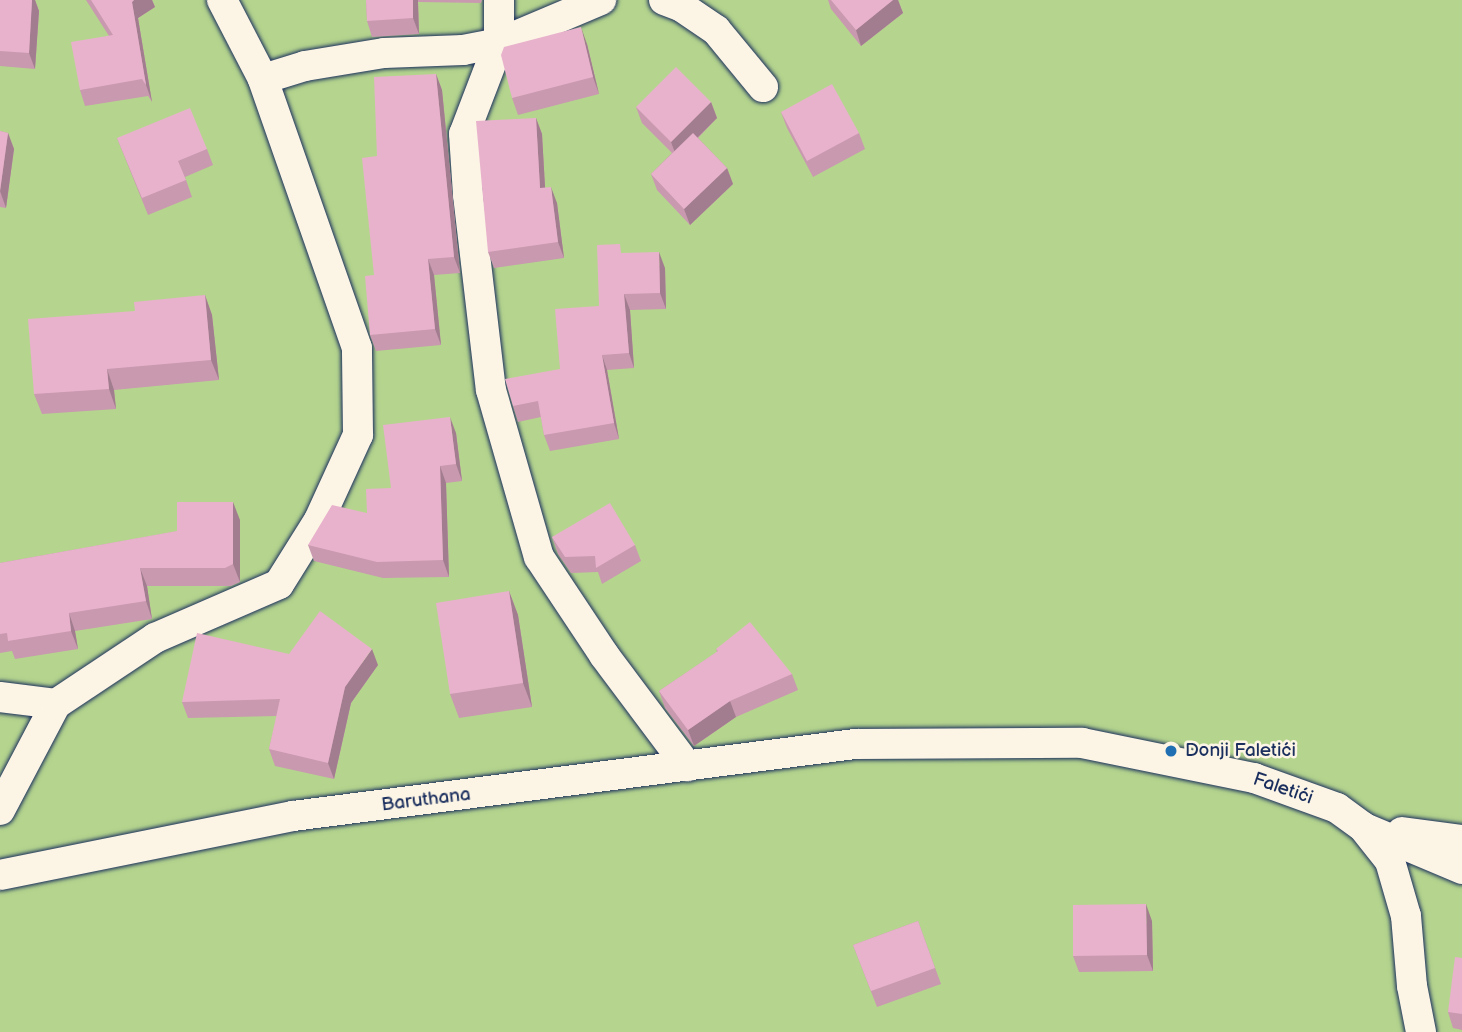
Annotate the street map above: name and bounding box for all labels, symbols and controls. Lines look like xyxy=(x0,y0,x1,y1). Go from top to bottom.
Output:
place label: Donji Faletići xyxy=(1185,740,1296,762)
marker: Donji Faletići xyxy=(1163,743,1179,759)
street label: Faletići xyxy=(1250,768,1316,810)
street label: Baruthana xyxy=(380,783,472,817)

